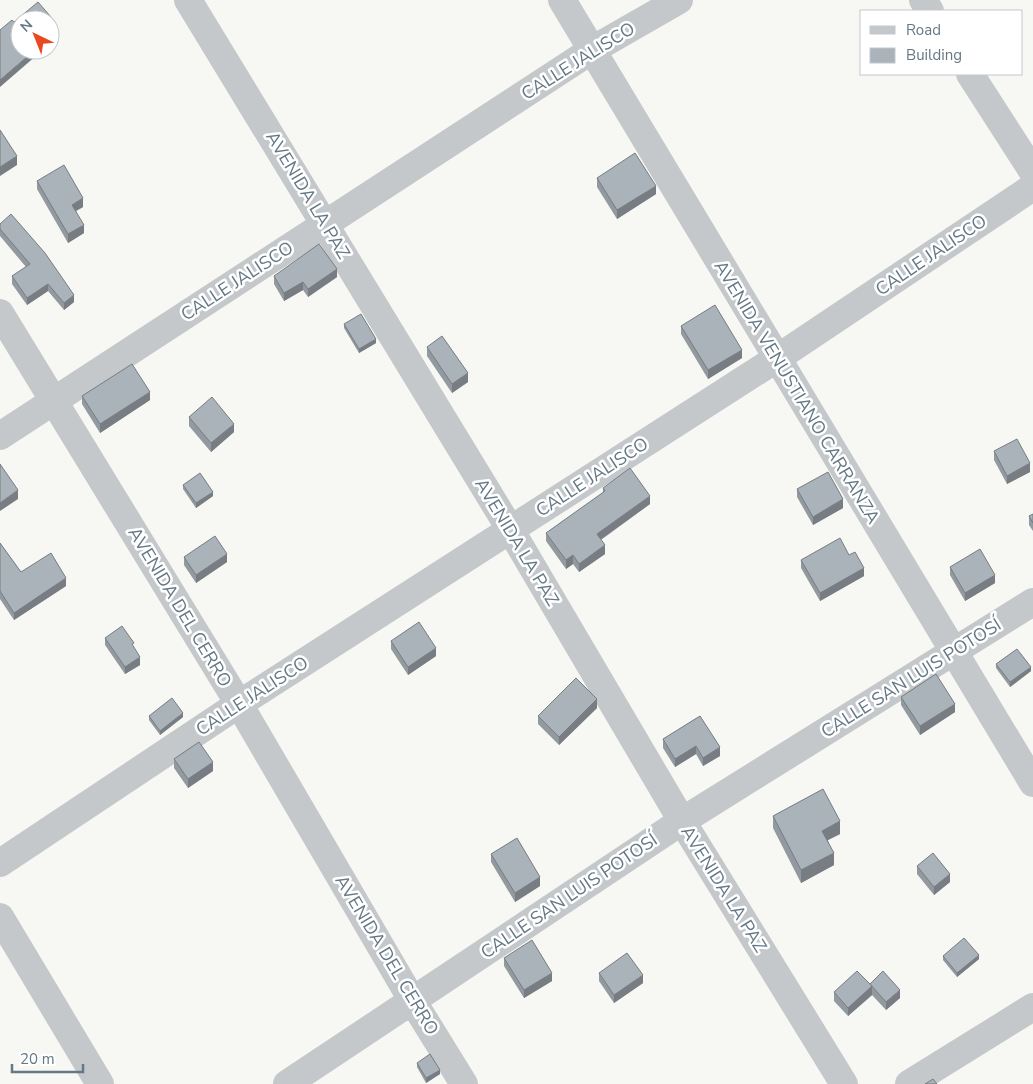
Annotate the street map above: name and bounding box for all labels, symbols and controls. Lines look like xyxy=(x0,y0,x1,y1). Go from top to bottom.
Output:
north arrow xyxy=(10,10,60,60)
legend xyxy=(860,10,1023,75)
text: N xyxy=(16,15,37,36)
street label: CALLE JALISCO xyxy=(517,17,639,105)
text: Road xyxy=(906,20,941,40)
text: Building xyxy=(906,45,962,65)
street label: AVENIDA LA PAZ xyxy=(260,127,356,264)
street label: CALLE JALISCO xyxy=(871,209,991,301)
street label: CALLE JALISCO xyxy=(176,236,298,326)
street label: AVENIDA VENUSTIANO CARRANZA xyxy=(709,256,885,528)
street label: CALLE JALISCO xyxy=(531,432,653,522)
street label: AVENIDA LA PAZ xyxy=(469,474,565,611)
street label: AVENIDA DEL CERRO xyxy=(123,523,237,691)
street label: CALLE SAN LUIS POTOSÍ xyxy=(816,612,1007,743)
street label: CALLE JALISCO xyxy=(191,651,313,741)
street label: AVENIDA LA PAZ xyxy=(675,821,773,957)
street label: CALLE SAN LUIS POTOSÍ xyxy=(476,827,663,964)
street label: AVENIDA DEL CERRO xyxy=(330,871,444,1039)
scale bar xyxy=(12,1042,84,1074)
text: 20 m xyxy=(20,1049,55,1069)

